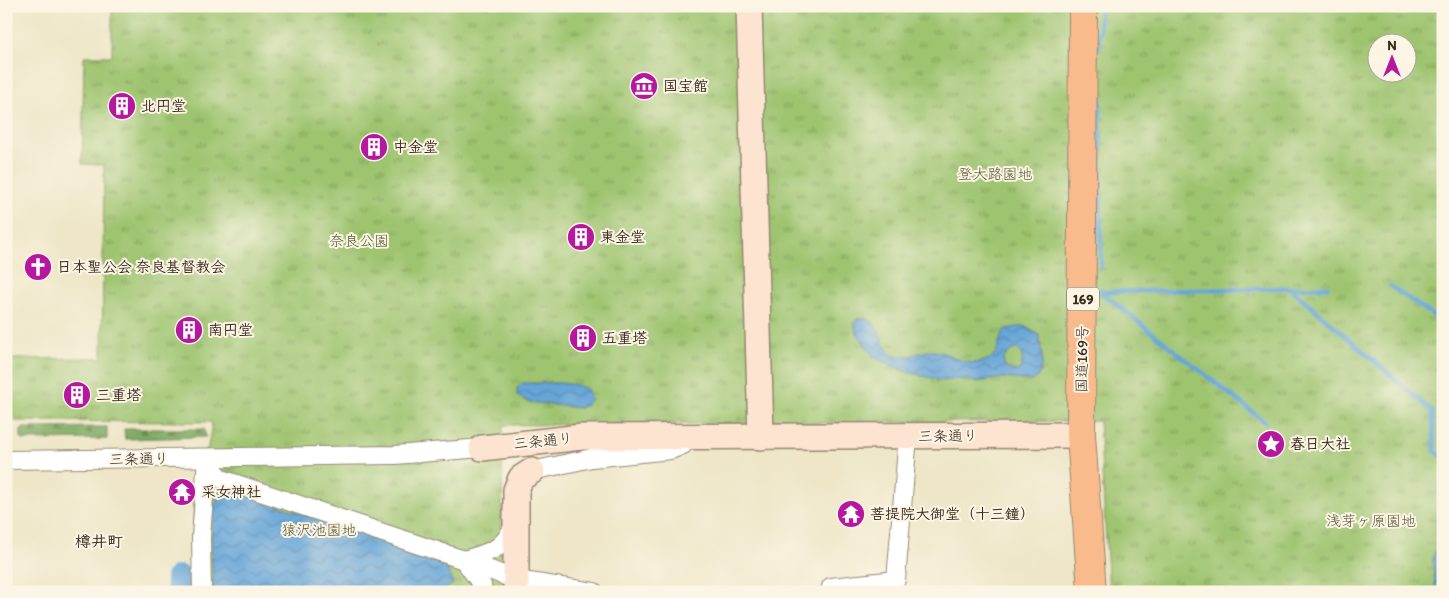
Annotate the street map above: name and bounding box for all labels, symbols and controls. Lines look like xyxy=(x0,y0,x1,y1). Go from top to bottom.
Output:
north arrow xyxy=(1366,32,1416,82)
text: N xyxy=(1387,37,1397,54)
museum icon: 国宝館 xyxy=(629,71,659,101)
place label: 国宝館 xyxy=(663,77,708,95)
building icon: 北円堂 xyxy=(107,91,137,121)
place label: 北円堂 xyxy=(141,97,186,115)
building icon: 中金堂 xyxy=(359,132,389,162)
place label: 中金堂 xyxy=(393,138,438,156)
park label: 登大路園地 xyxy=(957,165,1033,183)
building icon: 東金堂 xyxy=(566,222,596,252)
place label: 東金堂 xyxy=(600,228,645,246)
park label: 奈良公園 xyxy=(329,232,389,250)
church icon: 日本聖公会 奈良基督教会 xyxy=(23,252,53,282)
place label: 日本聖公会 奈良基督教会 xyxy=(57,258,225,276)
road number: 169 xyxy=(1067,288,1099,310)
building icon: 南円堂 xyxy=(174,315,204,345)
place label: 南円堂 xyxy=(208,321,253,339)
building icon: 五重塔 xyxy=(568,323,598,353)
street label: 国道169号 xyxy=(1072,325,1092,393)
place label: 五重塔 xyxy=(602,329,647,347)
building icon: 三重塔 xyxy=(62,380,92,410)
place label: 三重塔 xyxy=(96,386,141,404)
street label: 三条通り xyxy=(918,426,978,446)
street label: 三条通り xyxy=(512,429,574,453)
place icon: 春日大社 xyxy=(1256,429,1286,459)
place label: 春日大社 xyxy=(1290,435,1350,453)
street label: 三条通り xyxy=(109,449,169,469)
temple icon: 采女神社 xyxy=(167,477,197,507)
place label: 采女神社 xyxy=(201,483,261,501)
temple icon: 菩提院大御堂（十三鐘） xyxy=(836,499,866,529)
place label: 菩提院大御堂（十三鐘） xyxy=(870,505,1035,523)
park label: 浅芽ヶ原園地 xyxy=(1326,512,1416,530)
park label: 猿沢池園地 xyxy=(281,521,357,539)
district label: 樽井町 xyxy=(75,532,123,551)

